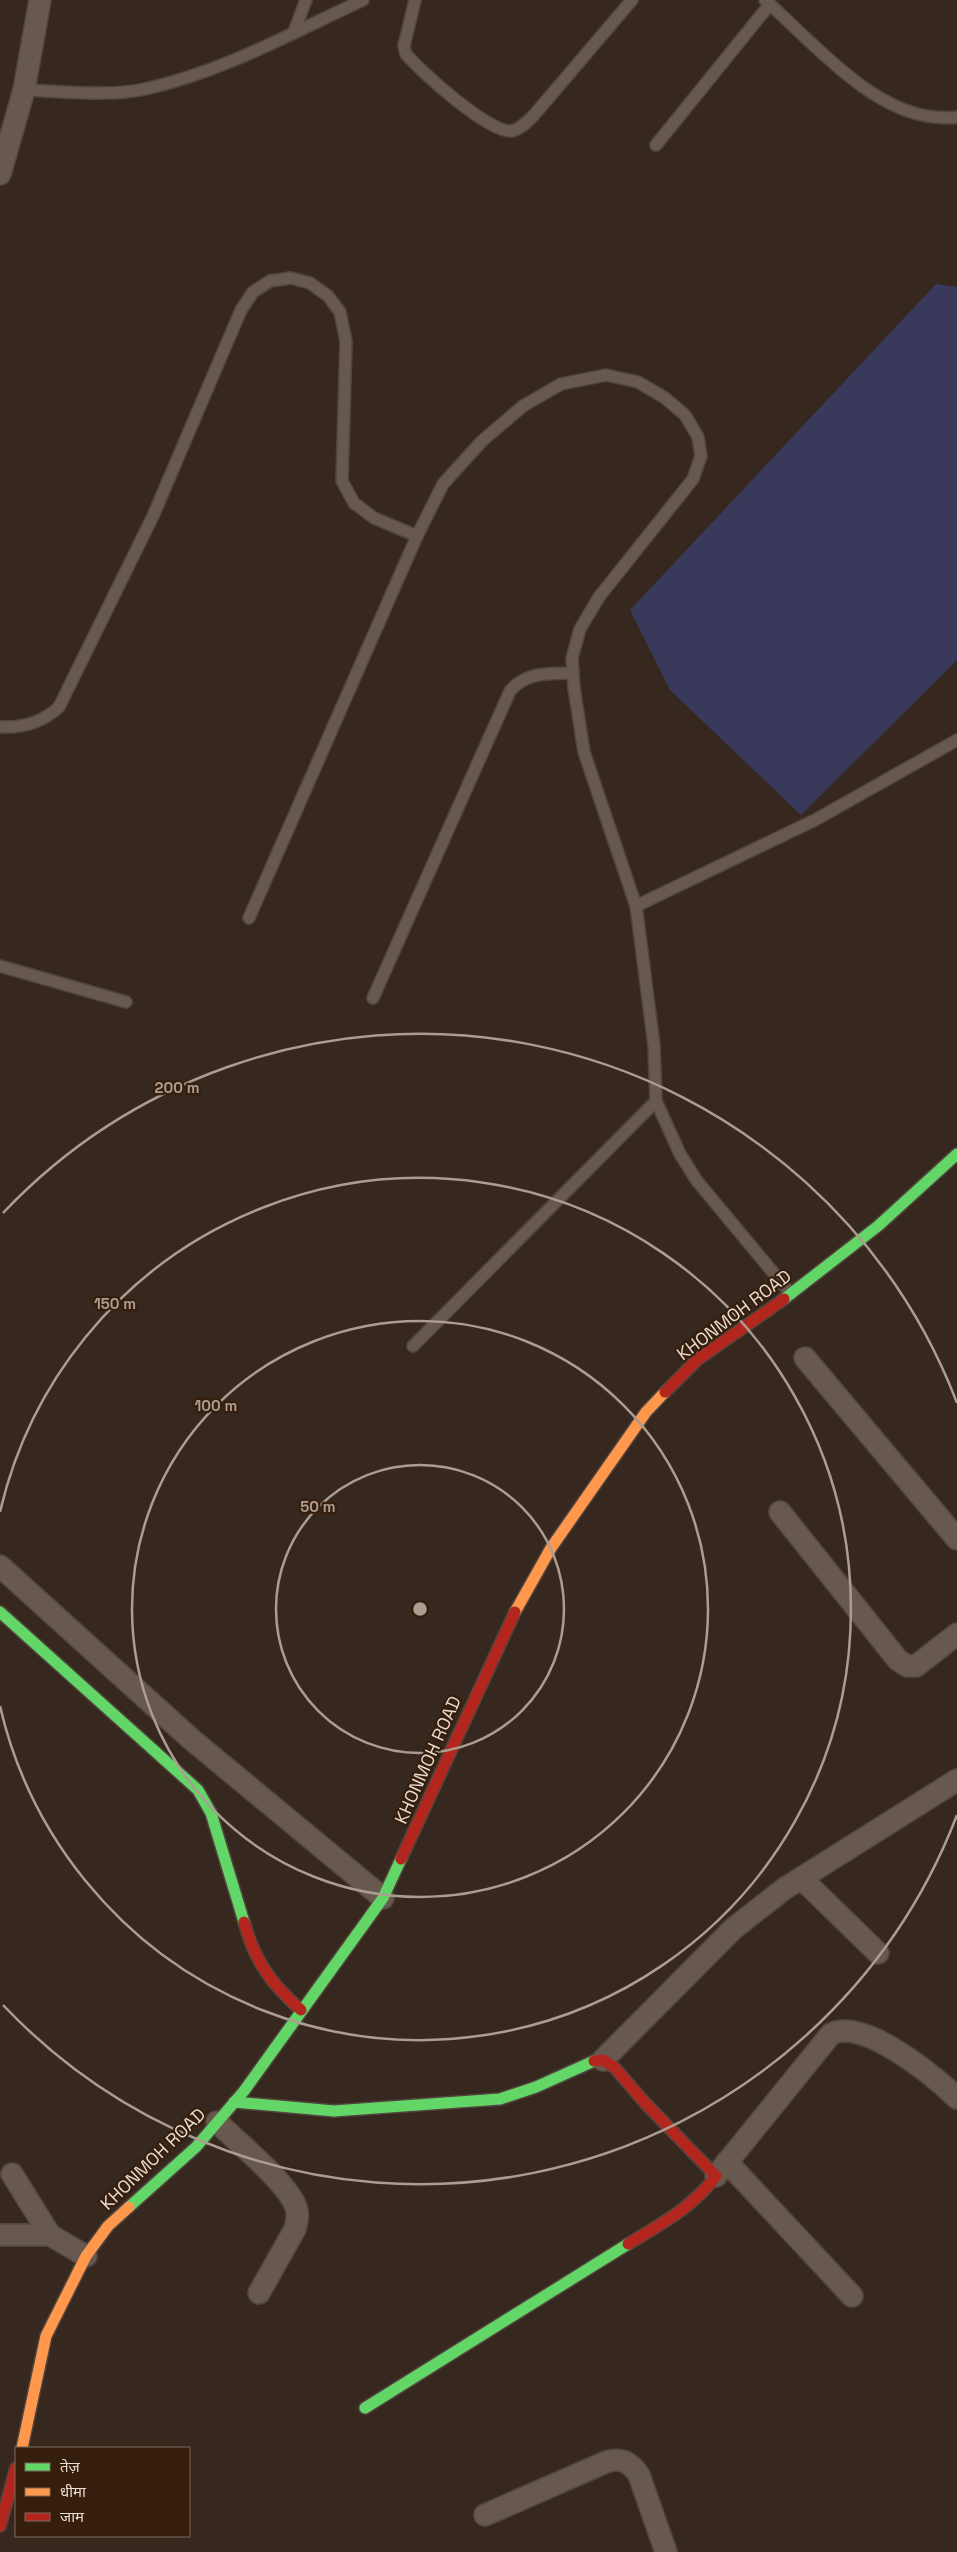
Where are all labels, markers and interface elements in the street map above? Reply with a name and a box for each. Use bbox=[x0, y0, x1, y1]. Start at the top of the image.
text: 200 m bbox=[155, 1078, 199, 1097]
street label: KHONMOH ROAD bbox=[672, 1264, 795, 1365]
text: 150 m bbox=[94, 1294, 136, 1313]
text: 100 m bbox=[195, 1396, 237, 1415]
text: 50 m bbox=[300, 1497, 336, 1516]
centre of rings bbox=[411, 1600, 429, 1618]
street label: KHONMOH ROAD bbox=[389, 1692, 466, 1827]
street label: KHONMOH ROAD bbox=[95, 2103, 210, 2215]
legend bbox=[15, 2447, 190, 2537]
text: तेज़ bbox=[60, 2457, 81, 2476]
text: धीमा bbox=[60, 2482, 87, 2501]
text: जाम bbox=[60, 2507, 85, 2526]

